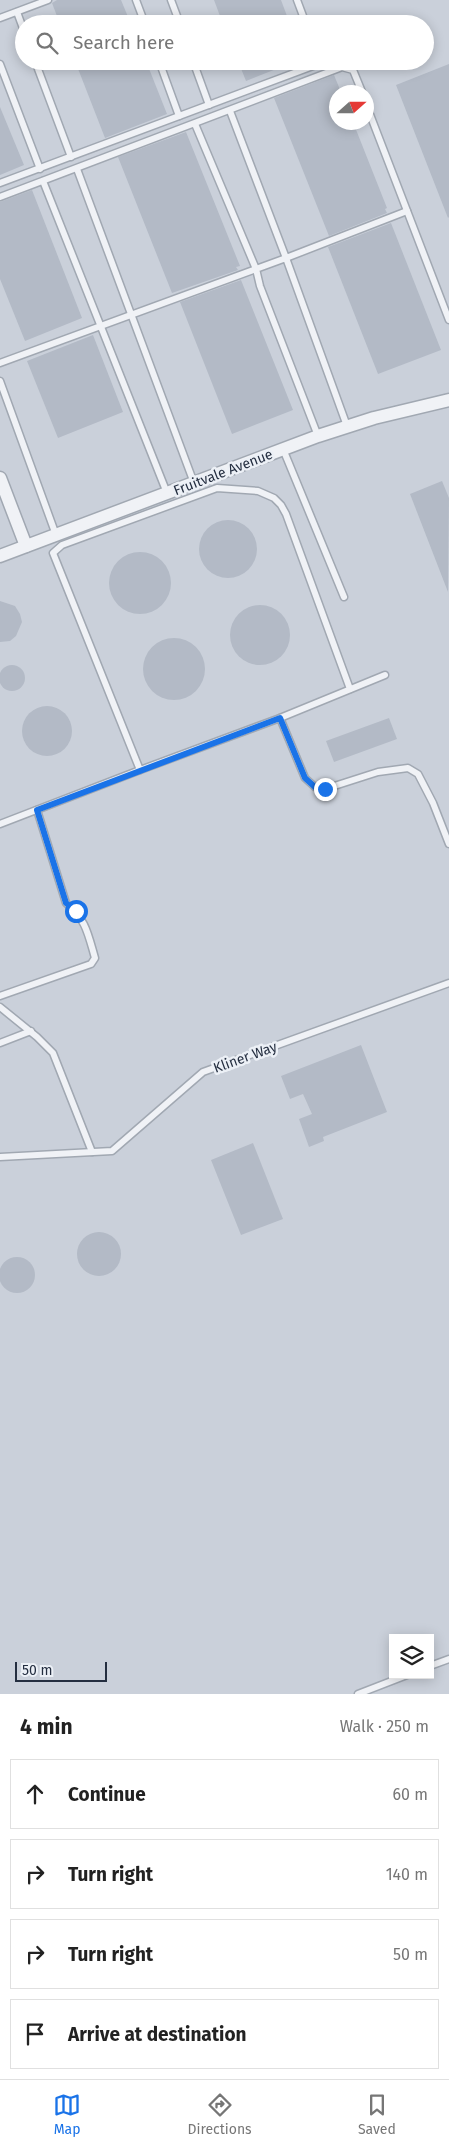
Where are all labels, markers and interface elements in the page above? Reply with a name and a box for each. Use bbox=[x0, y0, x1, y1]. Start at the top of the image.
search box bbox=[15, 15, 434, 70]
icon: search bbox=[33, 29, 61, 57]
text: Search here bbox=[73, 31, 174, 54]
north arrow bbox=[329, 85, 374, 130]
street label: Fruitvale Avenue bbox=[171, 446, 275, 499]
route end bbox=[314, 778, 337, 801]
route start bbox=[65, 900, 88, 923]
street label: Kliner Way bbox=[211, 1038, 280, 1077]
map controls bbox=[389, 1634, 434, 1679]
button: layers bbox=[389, 1634, 434, 1679]
scale bar bbox=[15, 1659, 108, 1682]
text: 50 m bbox=[22, 1662, 53, 1679]
text: 4 min bbox=[20, 1714, 73, 1740]
text: Walk · 250 m bbox=[340, 1717, 429, 1736]
icon: ahead bbox=[21, 1780, 49, 1808]
text: Continue bbox=[68, 1783, 146, 1806]
text: 60 m bbox=[393, 1785, 428, 1804]
icon: right bbox=[21, 1860, 49, 1888]
text: Turn right bbox=[68, 1863, 153, 1886]
text: 140 m bbox=[386, 1865, 428, 1884]
icon: right bbox=[21, 1940, 49, 1968]
text: Turn right bbox=[68, 1943, 153, 1966]
text: 50 m bbox=[393, 1945, 428, 1964]
icon: arrive bbox=[21, 2020, 49, 2048]
text: Arrive at destination bbox=[68, 2023, 247, 2046]
tab: Map bbox=[53, 2091, 81, 2138]
tab: Directions bbox=[187, 2091, 252, 2138]
tab: Saved bbox=[358, 2091, 396, 2138]

